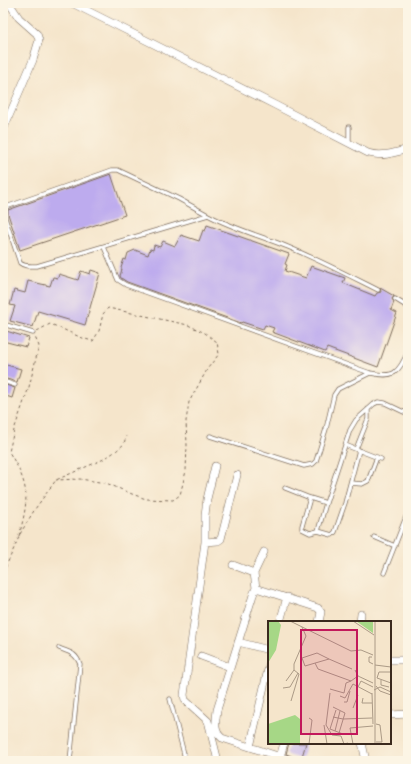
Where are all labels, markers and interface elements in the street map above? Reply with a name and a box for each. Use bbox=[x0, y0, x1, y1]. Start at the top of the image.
inset map bbox=[268, 621, 391, 744]

